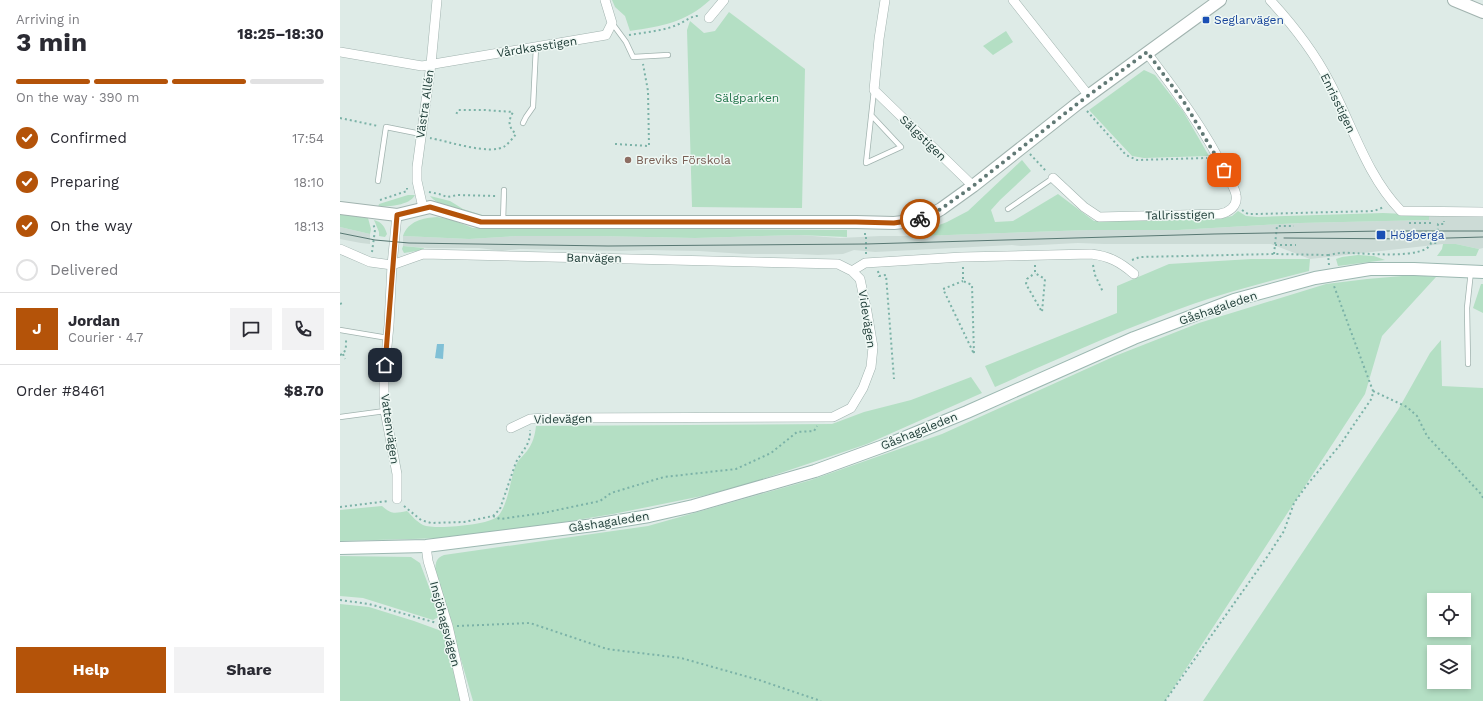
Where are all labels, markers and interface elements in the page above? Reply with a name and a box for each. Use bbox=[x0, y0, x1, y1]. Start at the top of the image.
text: Arriving in bbox=[16, 12, 80, 27]
place label: Seglarvägen bbox=[1214, 13, 1284, 27]
marker: Seglarvägen bbox=[1201, 15, 1211, 25]
text: 18:25–18:30 bbox=[237, 25, 324, 43]
text: 3 min bbox=[16, 27, 87, 57]
street label: Vårdkasstigen bbox=[496, 34, 578, 60]
street label: Västra Allén bbox=[413, 69, 437, 139]
street label: Enrisstigen bbox=[1318, 71, 1358, 135]
text: On the way · 390 m bbox=[16, 90, 139, 105]
park label: Sälgparken bbox=[715, 91, 779, 105]
street label: Sälgstigen bbox=[897, 112, 949, 164]
icon: check bbox=[16, 127, 38, 149]
text: Confirmed bbox=[50, 129, 127, 147]
text: 17:54 bbox=[292, 131, 324, 146]
place label: Breviks Förskola bbox=[636, 153, 731, 167]
pin bbox=[1207, 153, 1241, 187]
marker: Breviks Förskola bbox=[623, 155, 633, 165]
icon: bag bbox=[1213, 159, 1235, 181]
icon: check bbox=[16, 171, 38, 193]
text: Preparing bbox=[50, 173, 119, 191]
text: 18:10 bbox=[294, 175, 324, 190]
courier bbox=[900, 199, 940, 239]
street label: Tallrisstigen bbox=[1145, 207, 1215, 223]
icon: bike bbox=[909, 208, 931, 230]
icon: check bbox=[16, 215, 38, 237]
text: On the way bbox=[50, 217, 132, 235]
text: 18:13 bbox=[294, 219, 324, 234]
place label: Högberga bbox=[1390, 228, 1445, 242]
marker: Högberga bbox=[1375, 229, 1387, 241]
street label: Banvägen bbox=[566, 251, 622, 265]
text: Delivered bbox=[50, 261, 118, 279]
street label: Gåshagaleden bbox=[1177, 288, 1259, 328]
street label: Videvägen bbox=[855, 289, 879, 349]
button: chat bbox=[230, 308, 272, 350]
button: phone bbox=[282, 308, 324, 350]
text: Jordan bbox=[68, 312, 120, 330]
text: J bbox=[32, 320, 42, 338]
text: Courier · 4.7 bbox=[68, 330, 143, 345]
pin bbox=[368, 348, 402, 382]
icon: home bbox=[374, 354, 396, 376]
text: Order #8461 bbox=[16, 382, 105, 400]
text: $8.70 bbox=[284, 382, 324, 400]
street label: Vattenvägen bbox=[378, 393, 402, 465]
street label: Gåshagaleden bbox=[879, 409, 959, 453]
street label: Videvägen bbox=[533, 411, 593, 427]
street label: Gåshagaleden bbox=[568, 509, 650, 535]
street label: Insjöhagsvägen bbox=[427, 580, 463, 668]
map controls bbox=[1427, 593, 1471, 689]
button: locate bbox=[1427, 593, 1471, 637]
button: layers bbox=[1427, 645, 1471, 689]
button: Help bbox=[16, 647, 166, 693]
button: Share bbox=[174, 647, 324, 693]

